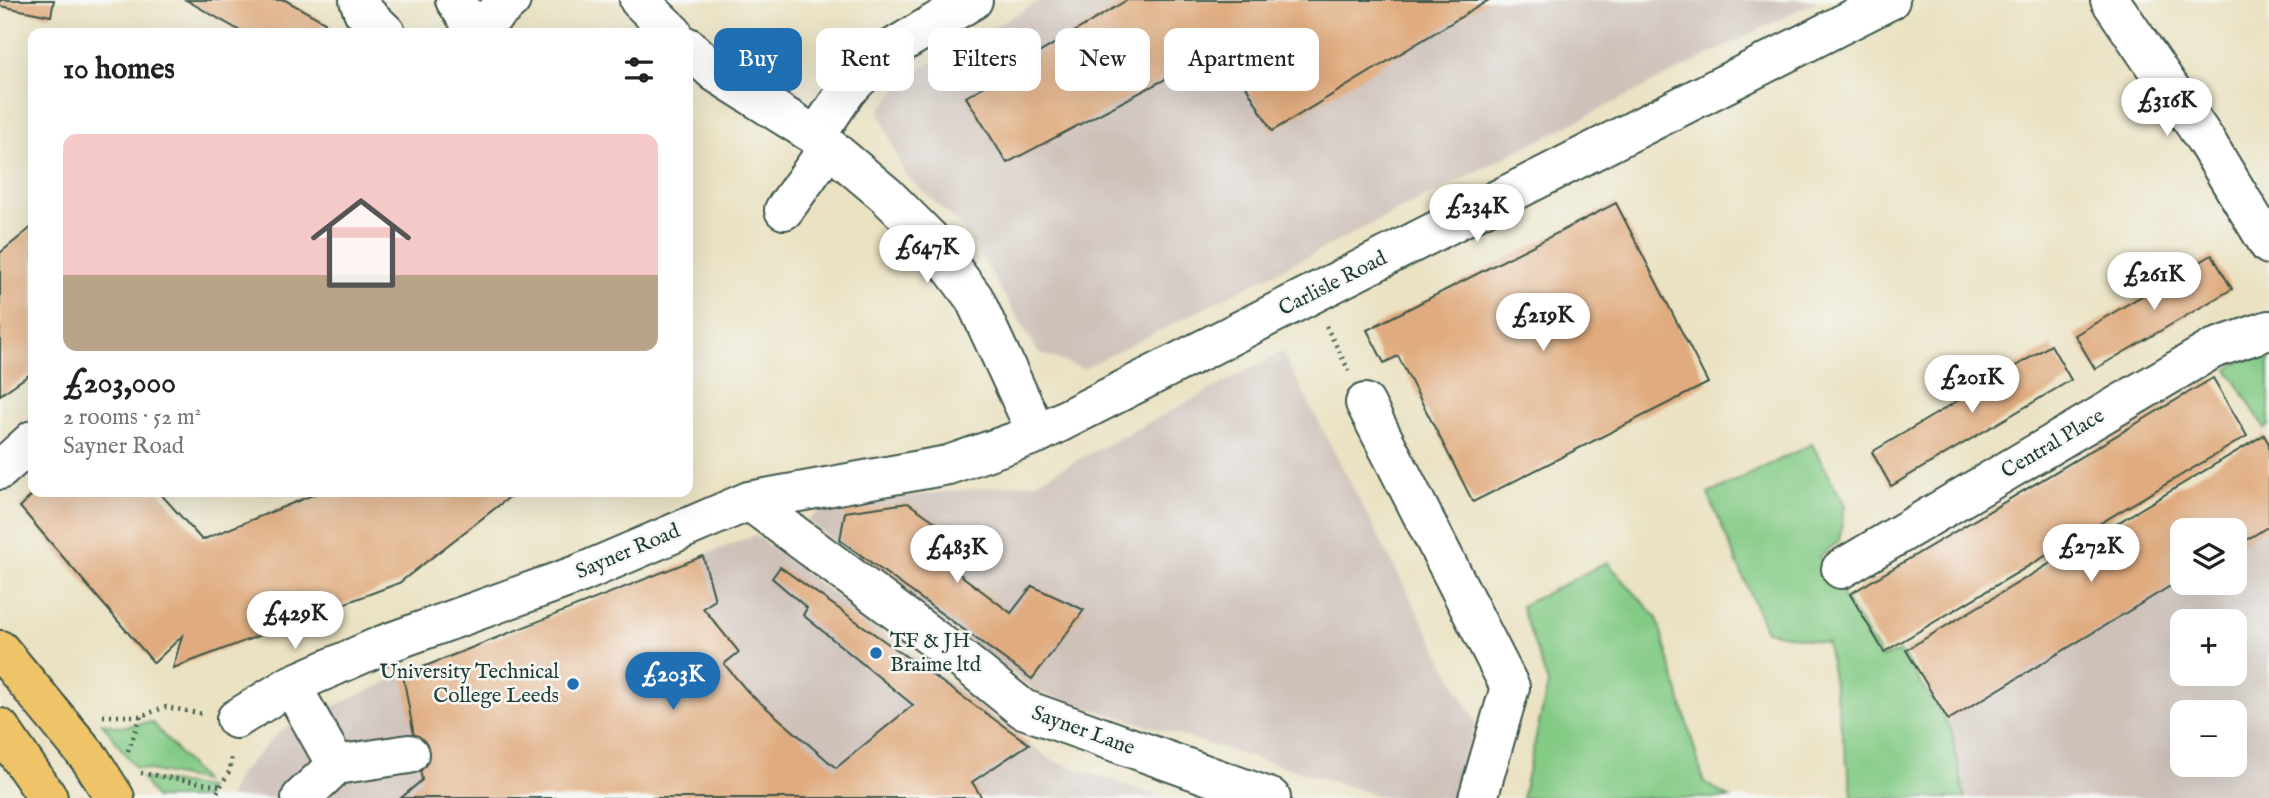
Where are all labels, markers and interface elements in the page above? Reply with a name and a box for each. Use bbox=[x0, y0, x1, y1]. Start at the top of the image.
chip: Buy bbox=[714, 28, 802, 91]
chip: Rent bbox=[816, 28, 914, 91]
chip: Filters bbox=[928, 28, 1041, 91]
chip: New bbox=[1055, 28, 1150, 91]
chip: Apartment bbox=[1164, 28, 1319, 91]
text: 10 homes bbox=[63, 51, 175, 89]
icon: filters bbox=[620, 51, 658, 89]
pin: £316K bbox=[2118, 78, 2216, 138]
text: £316K bbox=[2137, 86, 2197, 115]
icon: home bbox=[298, 180, 424, 306]
pin: £234K bbox=[1428, 184, 1526, 244]
text: £234K bbox=[1445, 192, 1509, 221]
pin: £647K bbox=[878, 226, 976, 285]
text: £647K bbox=[895, 233, 959, 262]
street label: Carlisle Road bbox=[1274, 245, 1392, 323]
pin: £261K bbox=[2105, 252, 2203, 312]
text: £261K bbox=[2123, 260, 2185, 289]
pin: £219K bbox=[1494, 294, 1592, 353]
text: £219K bbox=[1512, 301, 1574, 330]
pin: £201K bbox=[1923, 356, 2021, 415]
text: £201K bbox=[1940, 363, 2004, 392]
text: £203,000 bbox=[63, 365, 176, 403]
street label: Central Place bbox=[1996, 402, 2110, 485]
text: 2 rooms · 52 m² bbox=[63, 403, 201, 432]
text: Sayner Road bbox=[63, 432, 184, 461]
street label: Sayner Road bbox=[572, 518, 685, 586]
map controls bbox=[2170, 518, 2247, 777]
button: layers bbox=[2170, 518, 2247, 595]
pin: £272K bbox=[2042, 524, 2140, 584]
pin: £483K bbox=[908, 526, 1006, 585]
text: £272K bbox=[2059, 532, 2123, 561]
text: £483K bbox=[926, 533, 988, 562]
pin: £429K bbox=[246, 592, 344, 651]
text: £429K bbox=[263, 599, 327, 628]
button: + bbox=[2170, 609, 2247, 686]
place label: TF & JH Braime ltd bbox=[890, 628, 982, 679]
marker: TF & JH Braime ltd bbox=[868, 645, 884, 661]
pin: £203K bbox=[624, 652, 722, 712]
place label: University Technical College Leeds bbox=[380, 659, 559, 710]
text: £203K bbox=[641, 660, 705, 689]
marker: University Technical College Leeds bbox=[565, 676, 581, 692]
street label: Sayner Lane bbox=[1028, 700, 1139, 762]
button: − bbox=[2170, 700, 2247, 777]

